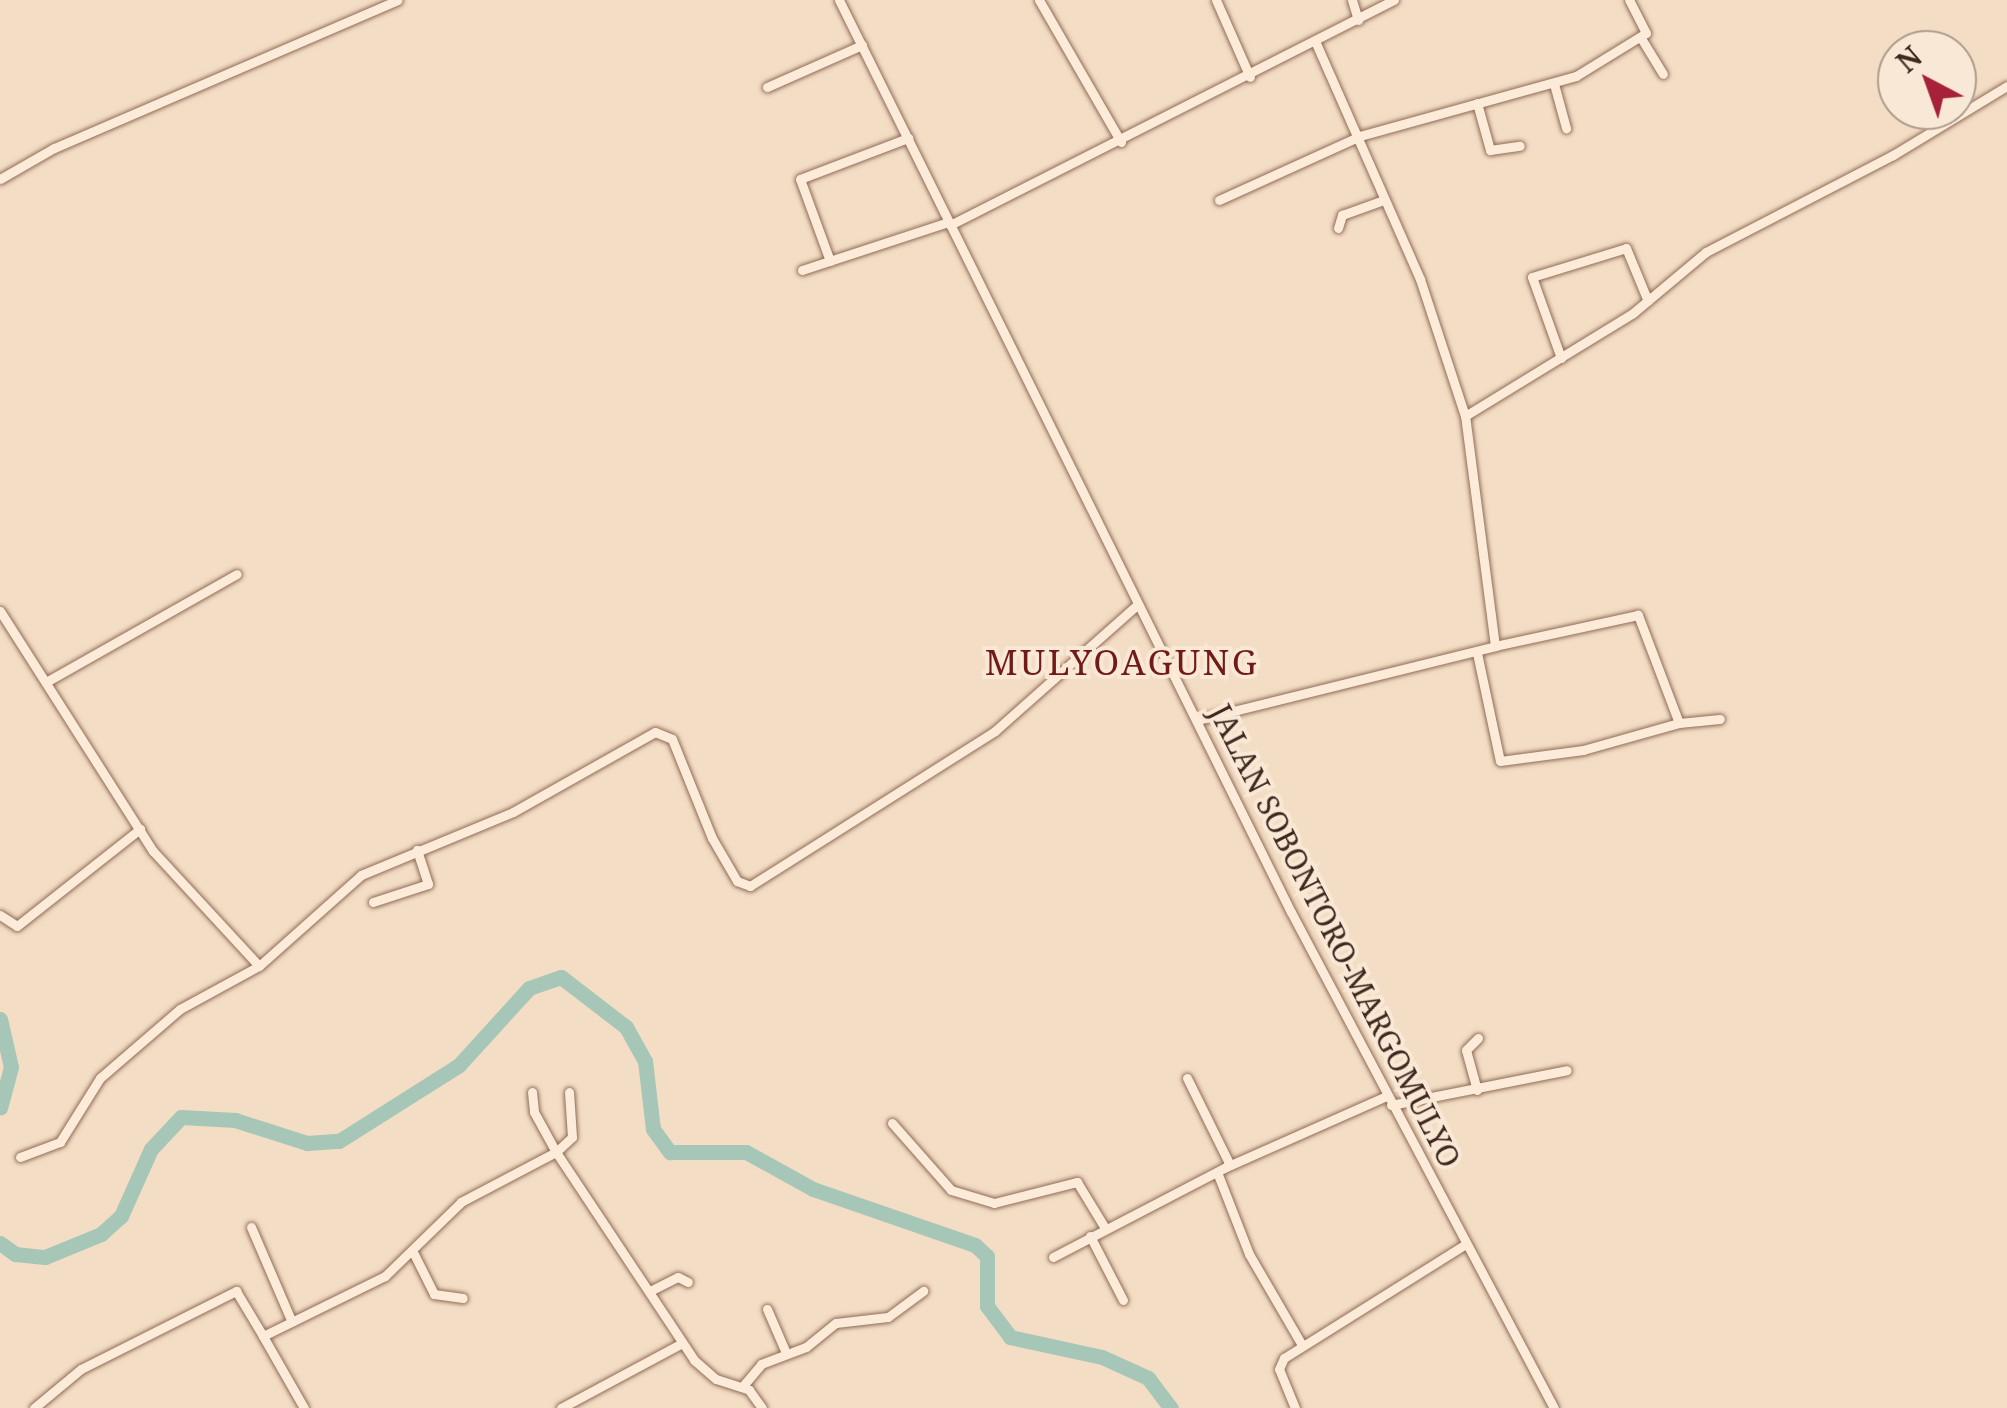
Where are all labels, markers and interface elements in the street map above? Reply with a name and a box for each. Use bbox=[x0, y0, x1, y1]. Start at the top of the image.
north arrow bbox=[1877, 30, 1977, 130]
text: N bbox=[1888, 37, 1929, 80]
district label: MULYOAGUNG bbox=[985, 641, 1259, 683]
street label: JALAN SOBONTORO-MARGOMULYO bbox=[1202, 698, 1468, 1174]

